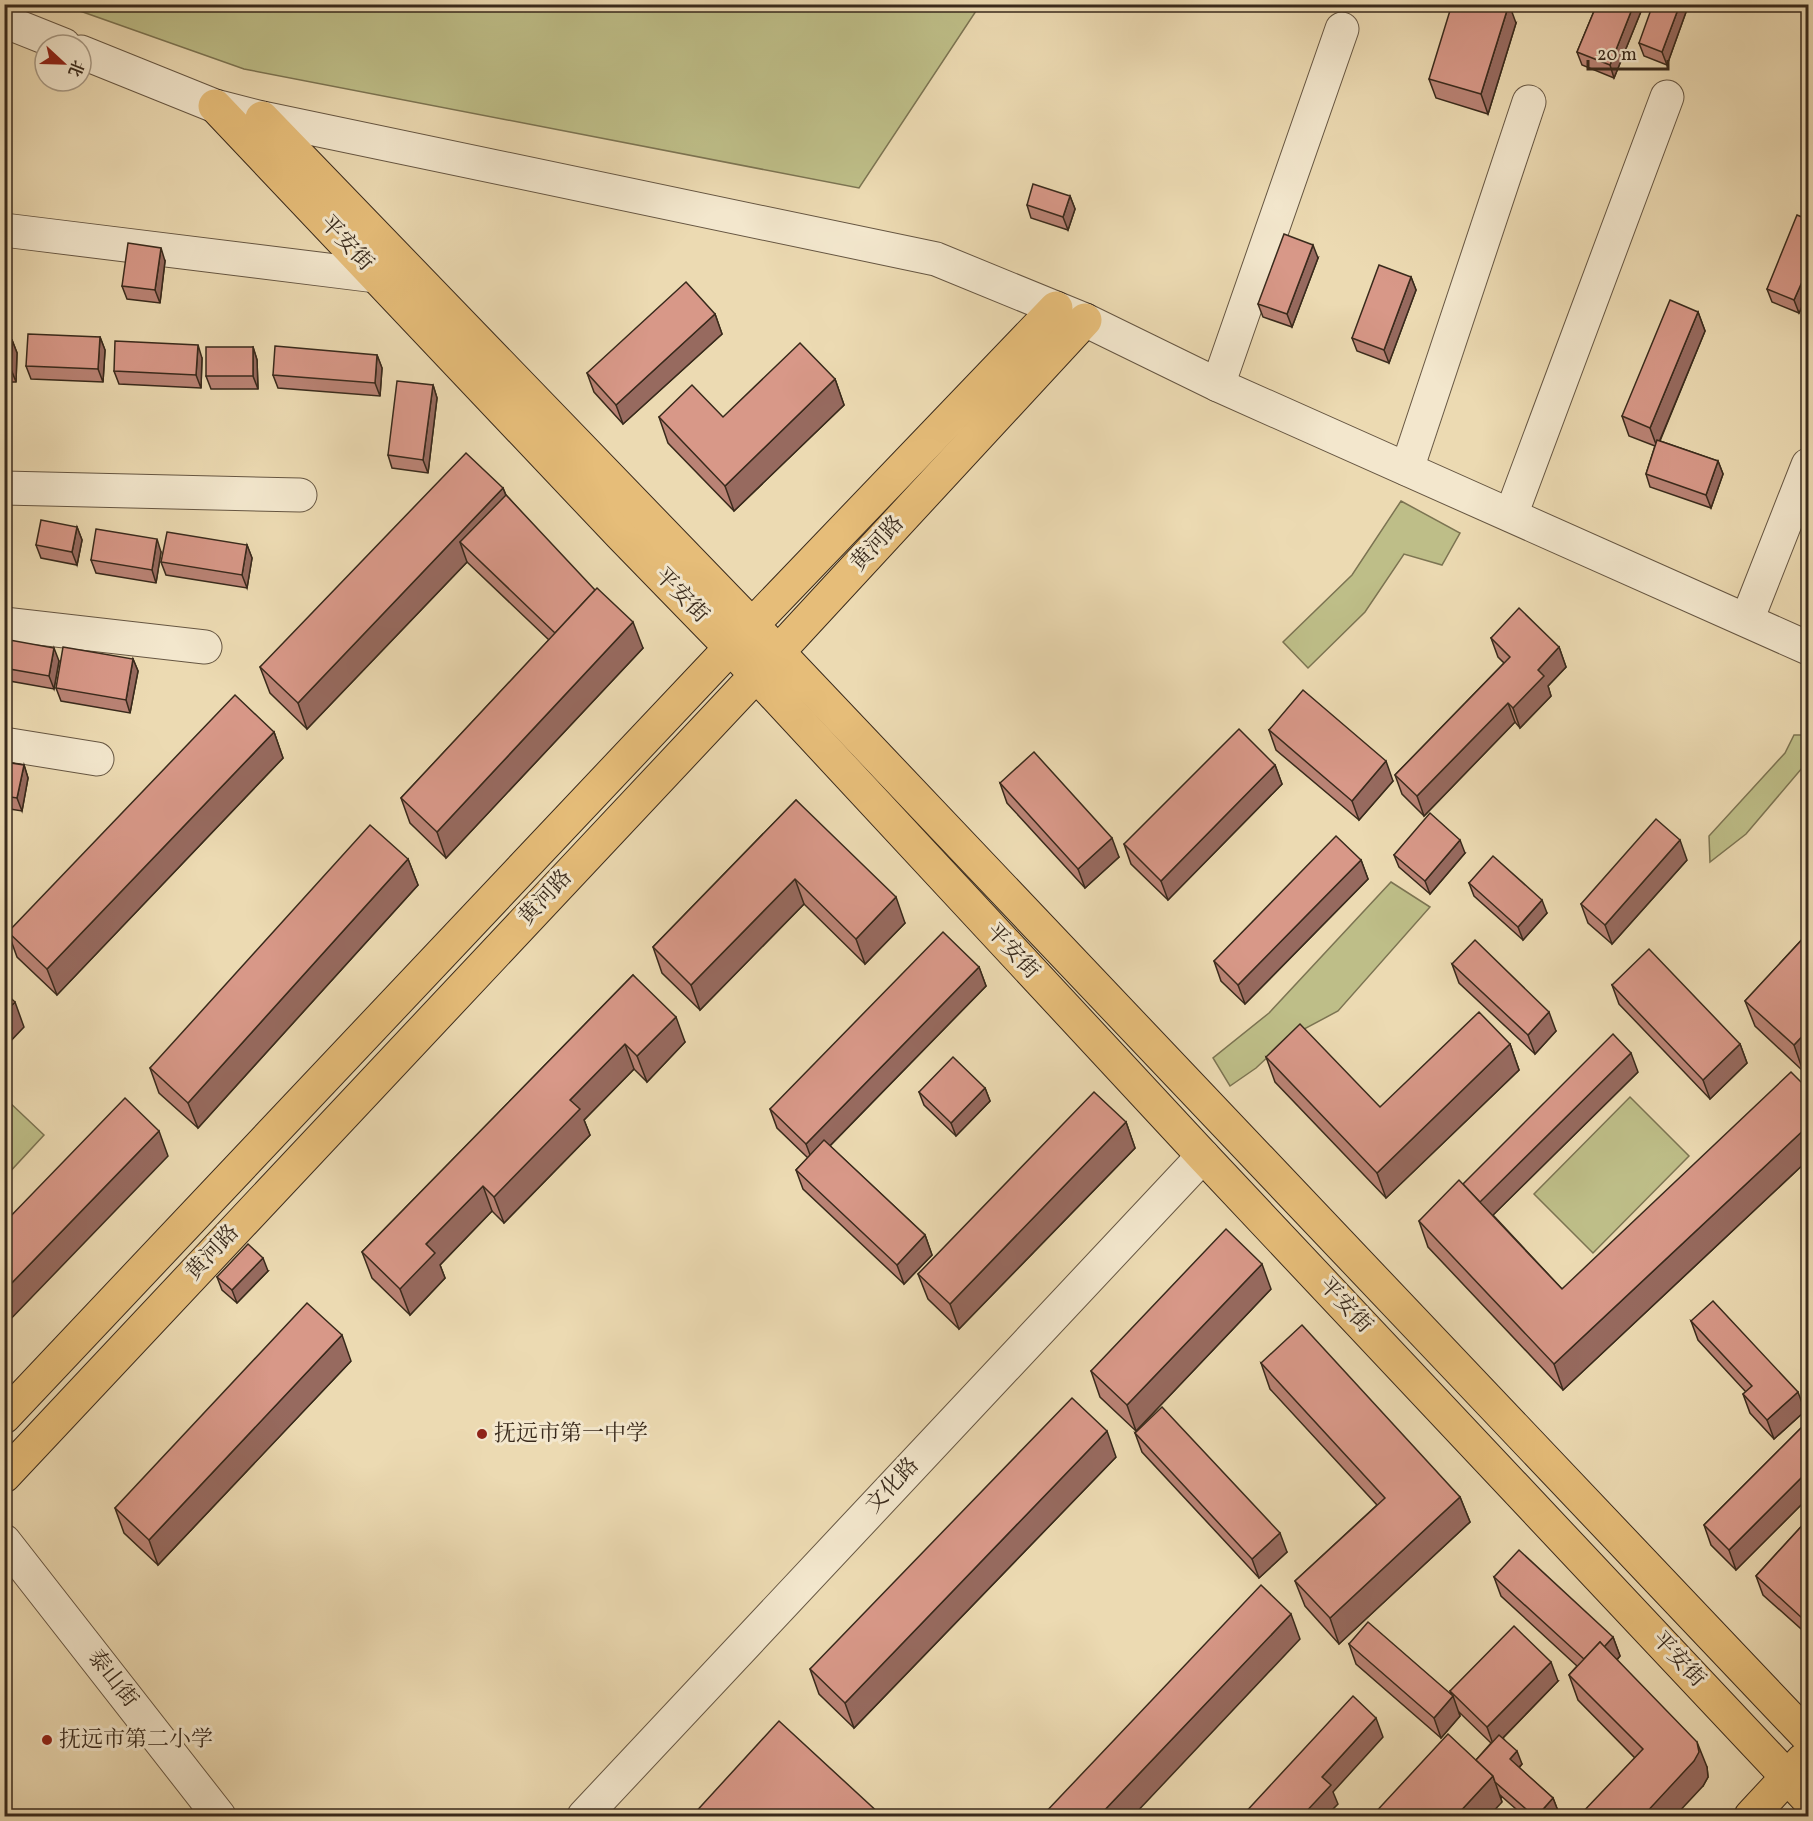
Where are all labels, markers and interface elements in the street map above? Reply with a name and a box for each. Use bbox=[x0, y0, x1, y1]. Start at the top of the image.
north arrow bbox=[33, 33, 93, 93]
scale bar bbox=[1588, 33, 1668, 71]
text: 20 m bbox=[1597, 43, 1637, 68]
text: 北 bbox=[62, 56, 88, 79]
street label: 平安街 bbox=[312, 209, 380, 279]
street label: 黄河路 bbox=[844, 509, 912, 579]
street label: 平安街 bbox=[647, 561, 715, 631]
street label: 黄河路 bbox=[512, 863, 580, 933]
street label: 平安街 bbox=[978, 917, 1046, 987]
street label: 黄河路 bbox=[179, 1218, 247, 1288]
street label: 平安街 bbox=[1311, 1271, 1379, 1341]
place label: 抚远市第一中学 bbox=[494, 1419, 648, 1450]
marker: 抚远市第一中学 bbox=[475, 1427, 489, 1441]
street label: 文化路 bbox=[859, 1451, 927, 1521]
street label: 平安街 bbox=[1644, 1625, 1712, 1695]
street label: 泰山街 bbox=[79, 1643, 145, 1715]
place label: 抚远市第二小学 bbox=[59, 1725, 213, 1756]
marker: 抚远市第二小学 bbox=[40, 1733, 54, 1747]

